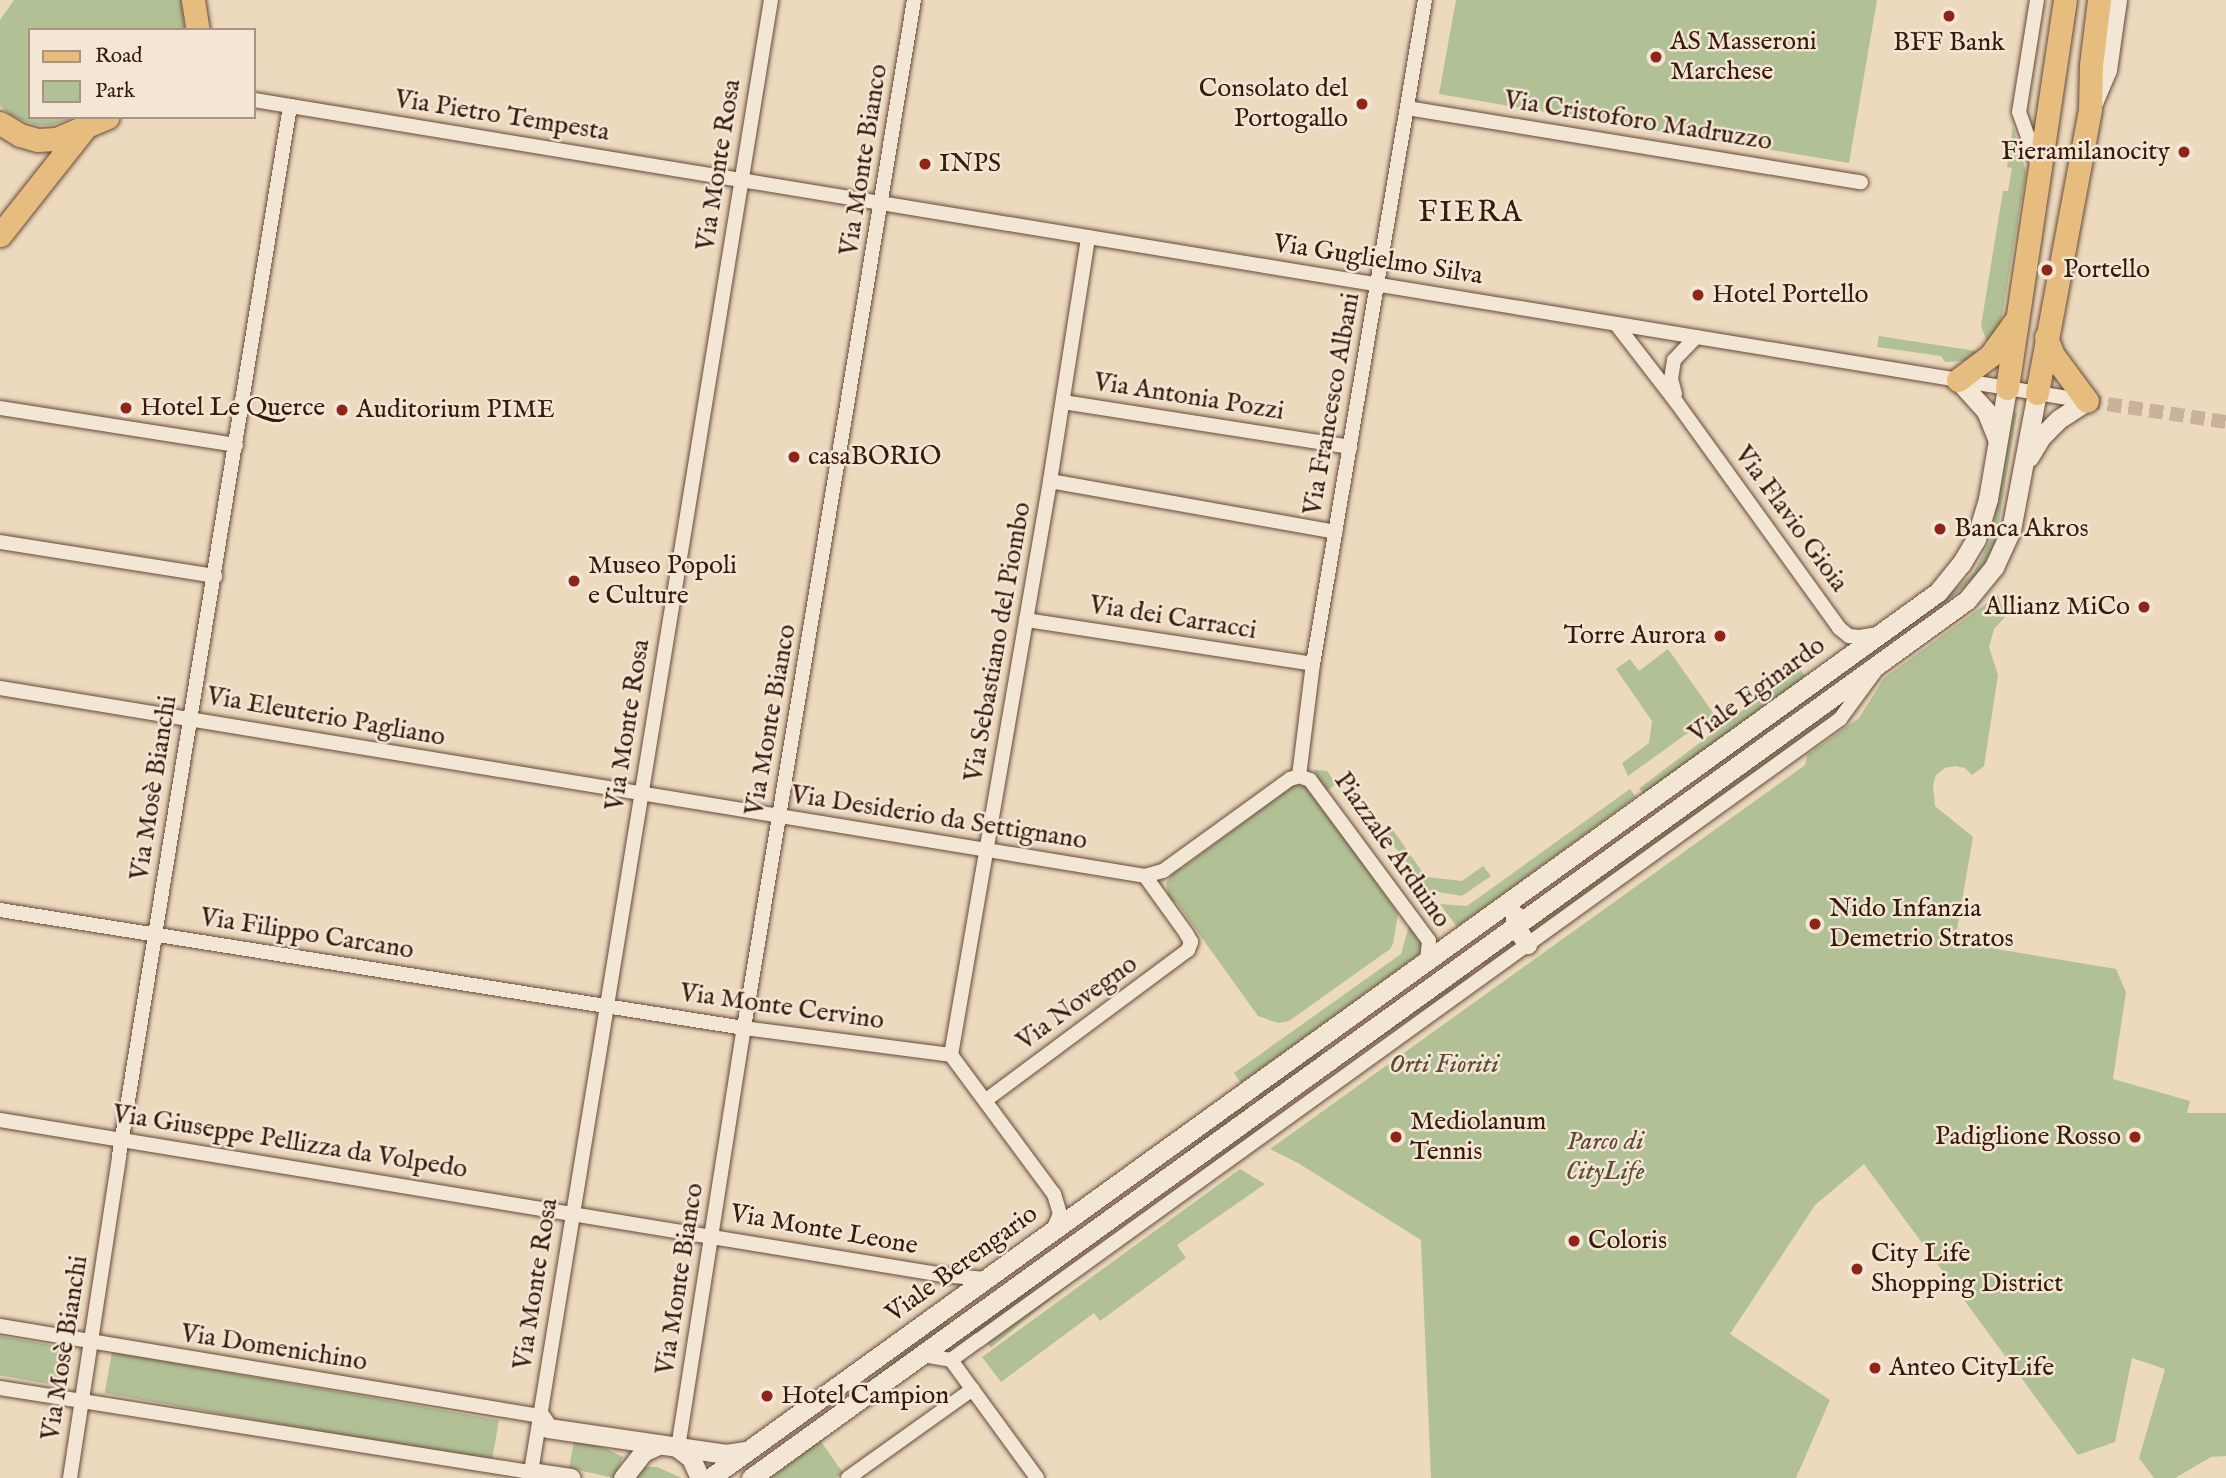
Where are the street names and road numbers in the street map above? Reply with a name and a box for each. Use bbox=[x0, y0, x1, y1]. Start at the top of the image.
street label: Via Monte Bianco bbox=[833, 62, 895, 258]
street label: Via Monte Rosa bbox=[690, 77, 748, 253]
street label: Via Pietro Tempesta bbox=[392, 84, 612, 148]
street label: Via Cristoforo Madruzzo bbox=[1502, 84, 1774, 158]
street label: Via Guglielmo Silva bbox=[1271, 228, 1485, 292]
street label: Via Francesco Albani bbox=[1297, 290, 1367, 518]
street label: Via Antonia Pozzi bbox=[1092, 367, 1286, 427]
street label: Via Flavio Gioia bbox=[1728, 440, 1854, 598]
street label: Via Sebastiano del Piombo bbox=[958, 500, 1038, 784]
street label: Via dei Carracci bbox=[1087, 589, 1259, 647]
street label: Via Monte Bianco bbox=[739, 622, 803, 818]
street label: Viale Eginardo bbox=[1683, 630, 1831, 750]
street label: Via Monte Rosa bbox=[599, 637, 657, 813]
street label: Via Eleuterio Pagliano bbox=[204, 681, 448, 753]
street label: Via Mosè Bianchi bbox=[124, 693, 184, 883]
street label: Piazzale Arduino bbox=[1327, 766, 1457, 934]
street label: Via Desiderio da Settignano bbox=[789, 779, 1089, 857]
street label: Via Filippo Carcano bbox=[198, 902, 416, 966]
street label: Via Novegno bbox=[1011, 949, 1143, 1057]
street label: Via Monte Cervino bbox=[678, 977, 886, 1037]
street label: Via Giuseppe Pellizza da Volpedo bbox=[110, 1099, 470, 1185]
street label: Via Monte Bianco bbox=[649, 1181, 711, 1377]
street label: Via Monte Rosa bbox=[507, 1196, 565, 1372]
street label: Via Monte Leone bbox=[728, 1198, 920, 1262]
street label: Viale Berengario bbox=[880, 1198, 1044, 1330]
street label: Via Mosè Bianchi bbox=[35, 1253, 95, 1443]
street label: Via Domenichino bbox=[179, 1318, 369, 1378]

